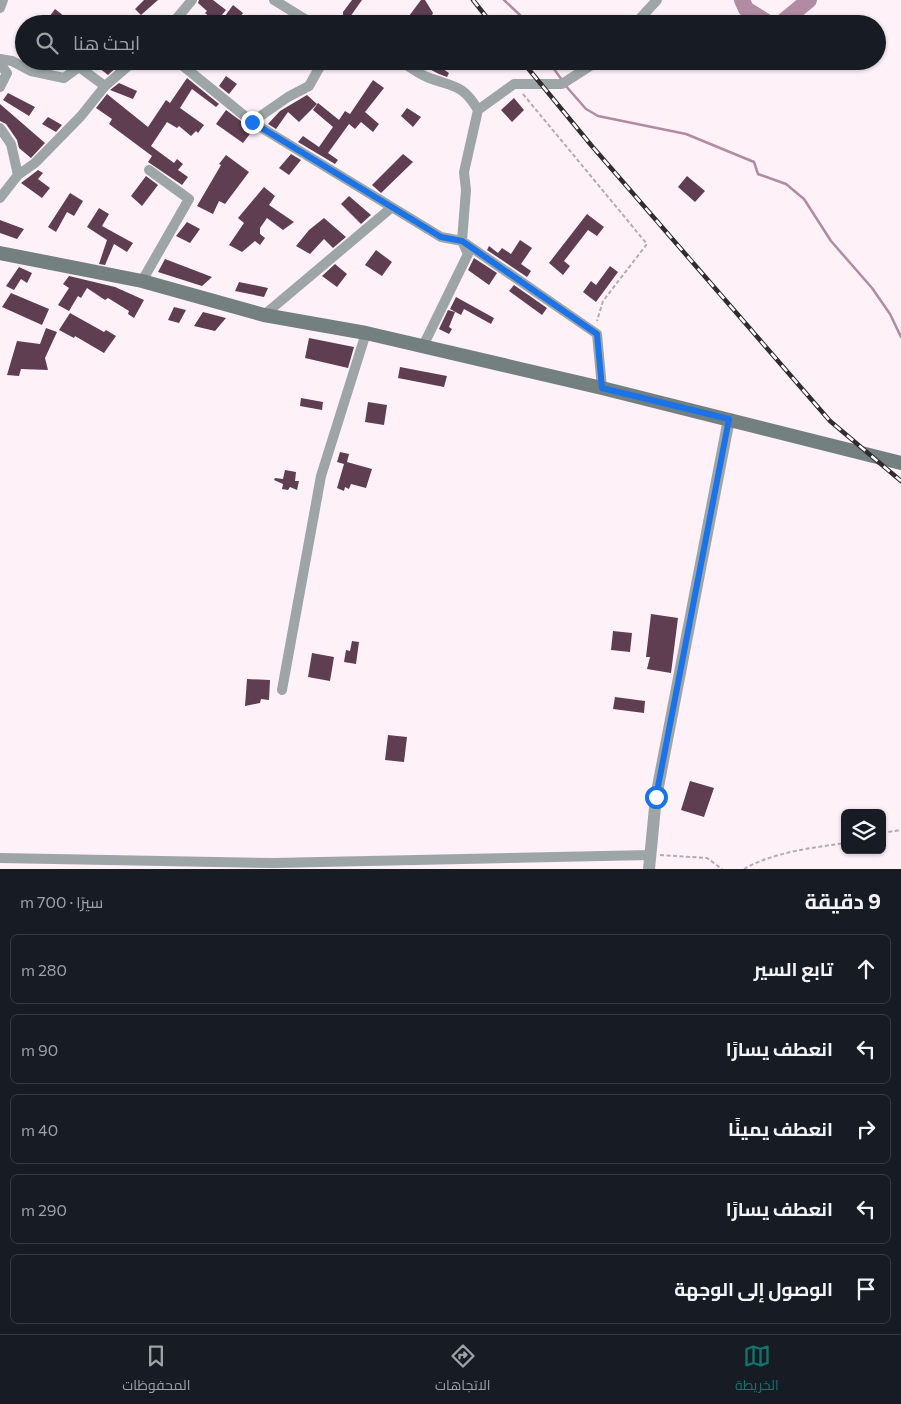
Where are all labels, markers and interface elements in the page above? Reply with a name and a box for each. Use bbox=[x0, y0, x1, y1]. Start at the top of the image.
search box bbox=[15, 15, 886, 70]
icon: search bbox=[33, 29, 61, 57]
text: ابحث هنا bbox=[73, 31, 140, 54]
route end bbox=[241, 111, 264, 134]
route start bbox=[645, 786, 668, 809]
map controls bbox=[841, 809, 886, 854]
button: layers bbox=[841, 809, 886, 854]
text: 9 دقيقة bbox=[805, 888, 881, 913]
text: سيرًا · 700 m bbox=[20, 892, 103, 911]
icon: ahead bbox=[852, 955, 880, 983]
text: تابع السير bbox=[754, 957, 833, 980]
text: 280 m bbox=[21, 960, 67, 979]
icon: left bbox=[852, 1035, 880, 1063]
text: انعطف يسارًا bbox=[726, 1037, 833, 1060]
text: 90 m bbox=[21, 1040, 58, 1059]
icon: right bbox=[852, 1115, 880, 1143]
text: انعطف يمينًا bbox=[728, 1117, 833, 1140]
text: 40 m bbox=[21, 1120, 58, 1139]
icon: left bbox=[852, 1195, 880, 1223]
text: انعطف يسارًا bbox=[726, 1197, 833, 1220]
text: 290 m bbox=[21, 1200, 67, 1219]
icon: arrive bbox=[852, 1275, 880, 1303]
text: الوصول إلى الوجهة bbox=[674, 1277, 833, 1300]
tab: المحفوظات bbox=[122, 1342, 190, 1398]
tab: الاتجاهات bbox=[435, 1342, 490, 1398]
tab: الخريطة bbox=[735, 1342, 779, 1398]

